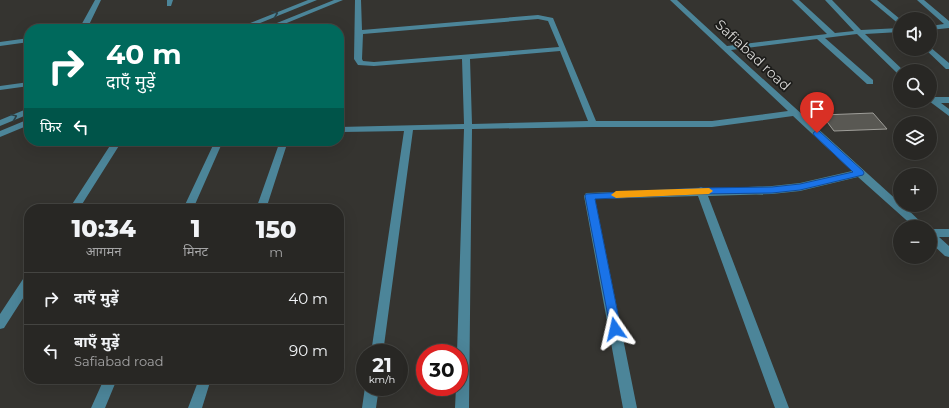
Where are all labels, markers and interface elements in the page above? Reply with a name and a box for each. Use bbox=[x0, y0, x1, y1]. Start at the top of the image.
one-way arrow bbox=[272, 11, 279, 19]
map controls bbox=[893, 12, 937, 264]
button: sound bbox=[893, 12, 937, 56]
street label: Safiabad road bbox=[712, 16, 794, 94]
text: 40 m bbox=[106, 37, 182, 71]
icon: right bbox=[40, 40, 92, 92]
button: search bbox=[893, 64, 937, 108]
text: दाएँ मुड़ें bbox=[106, 71, 155, 93]
pin bbox=[800, 92, 834, 133]
icon: arrive bbox=[806, 98, 828, 120]
one-way arrow bbox=[11, 113, 18, 121]
icon: left bbox=[70, 116, 92, 138]
button: layers bbox=[893, 116, 937, 160]
text: फिर bbox=[40, 117, 62, 136]
button: + bbox=[893, 168, 937, 212]
text: 10:34 bbox=[72, 214, 136, 243]
text: 1 bbox=[191, 214, 201, 243]
text: 150 bbox=[256, 215, 296, 244]
button: − bbox=[893, 220, 937, 264]
text: आगमन bbox=[86, 243, 121, 259]
text: मिनट bbox=[183, 243, 208, 259]
text: m bbox=[269, 244, 283, 260]
icon: right bbox=[40, 288, 62, 310]
text: दाएँ मुड़ें bbox=[74, 288, 119, 307]
text: 40 m bbox=[288, 289, 328, 308]
position arrow bbox=[594, 308, 636, 350]
text: बाएँ मुड़ें bbox=[74, 332, 119, 351]
icon: left bbox=[40, 340, 62, 362]
text: 90 m bbox=[289, 341, 328, 360]
speed limit sign: 30 bbox=[416, 344, 468, 396]
text: Safiabad road bbox=[74, 353, 164, 369]
text: 21 bbox=[372, 353, 392, 377]
text: km/h bbox=[369, 373, 395, 386]

